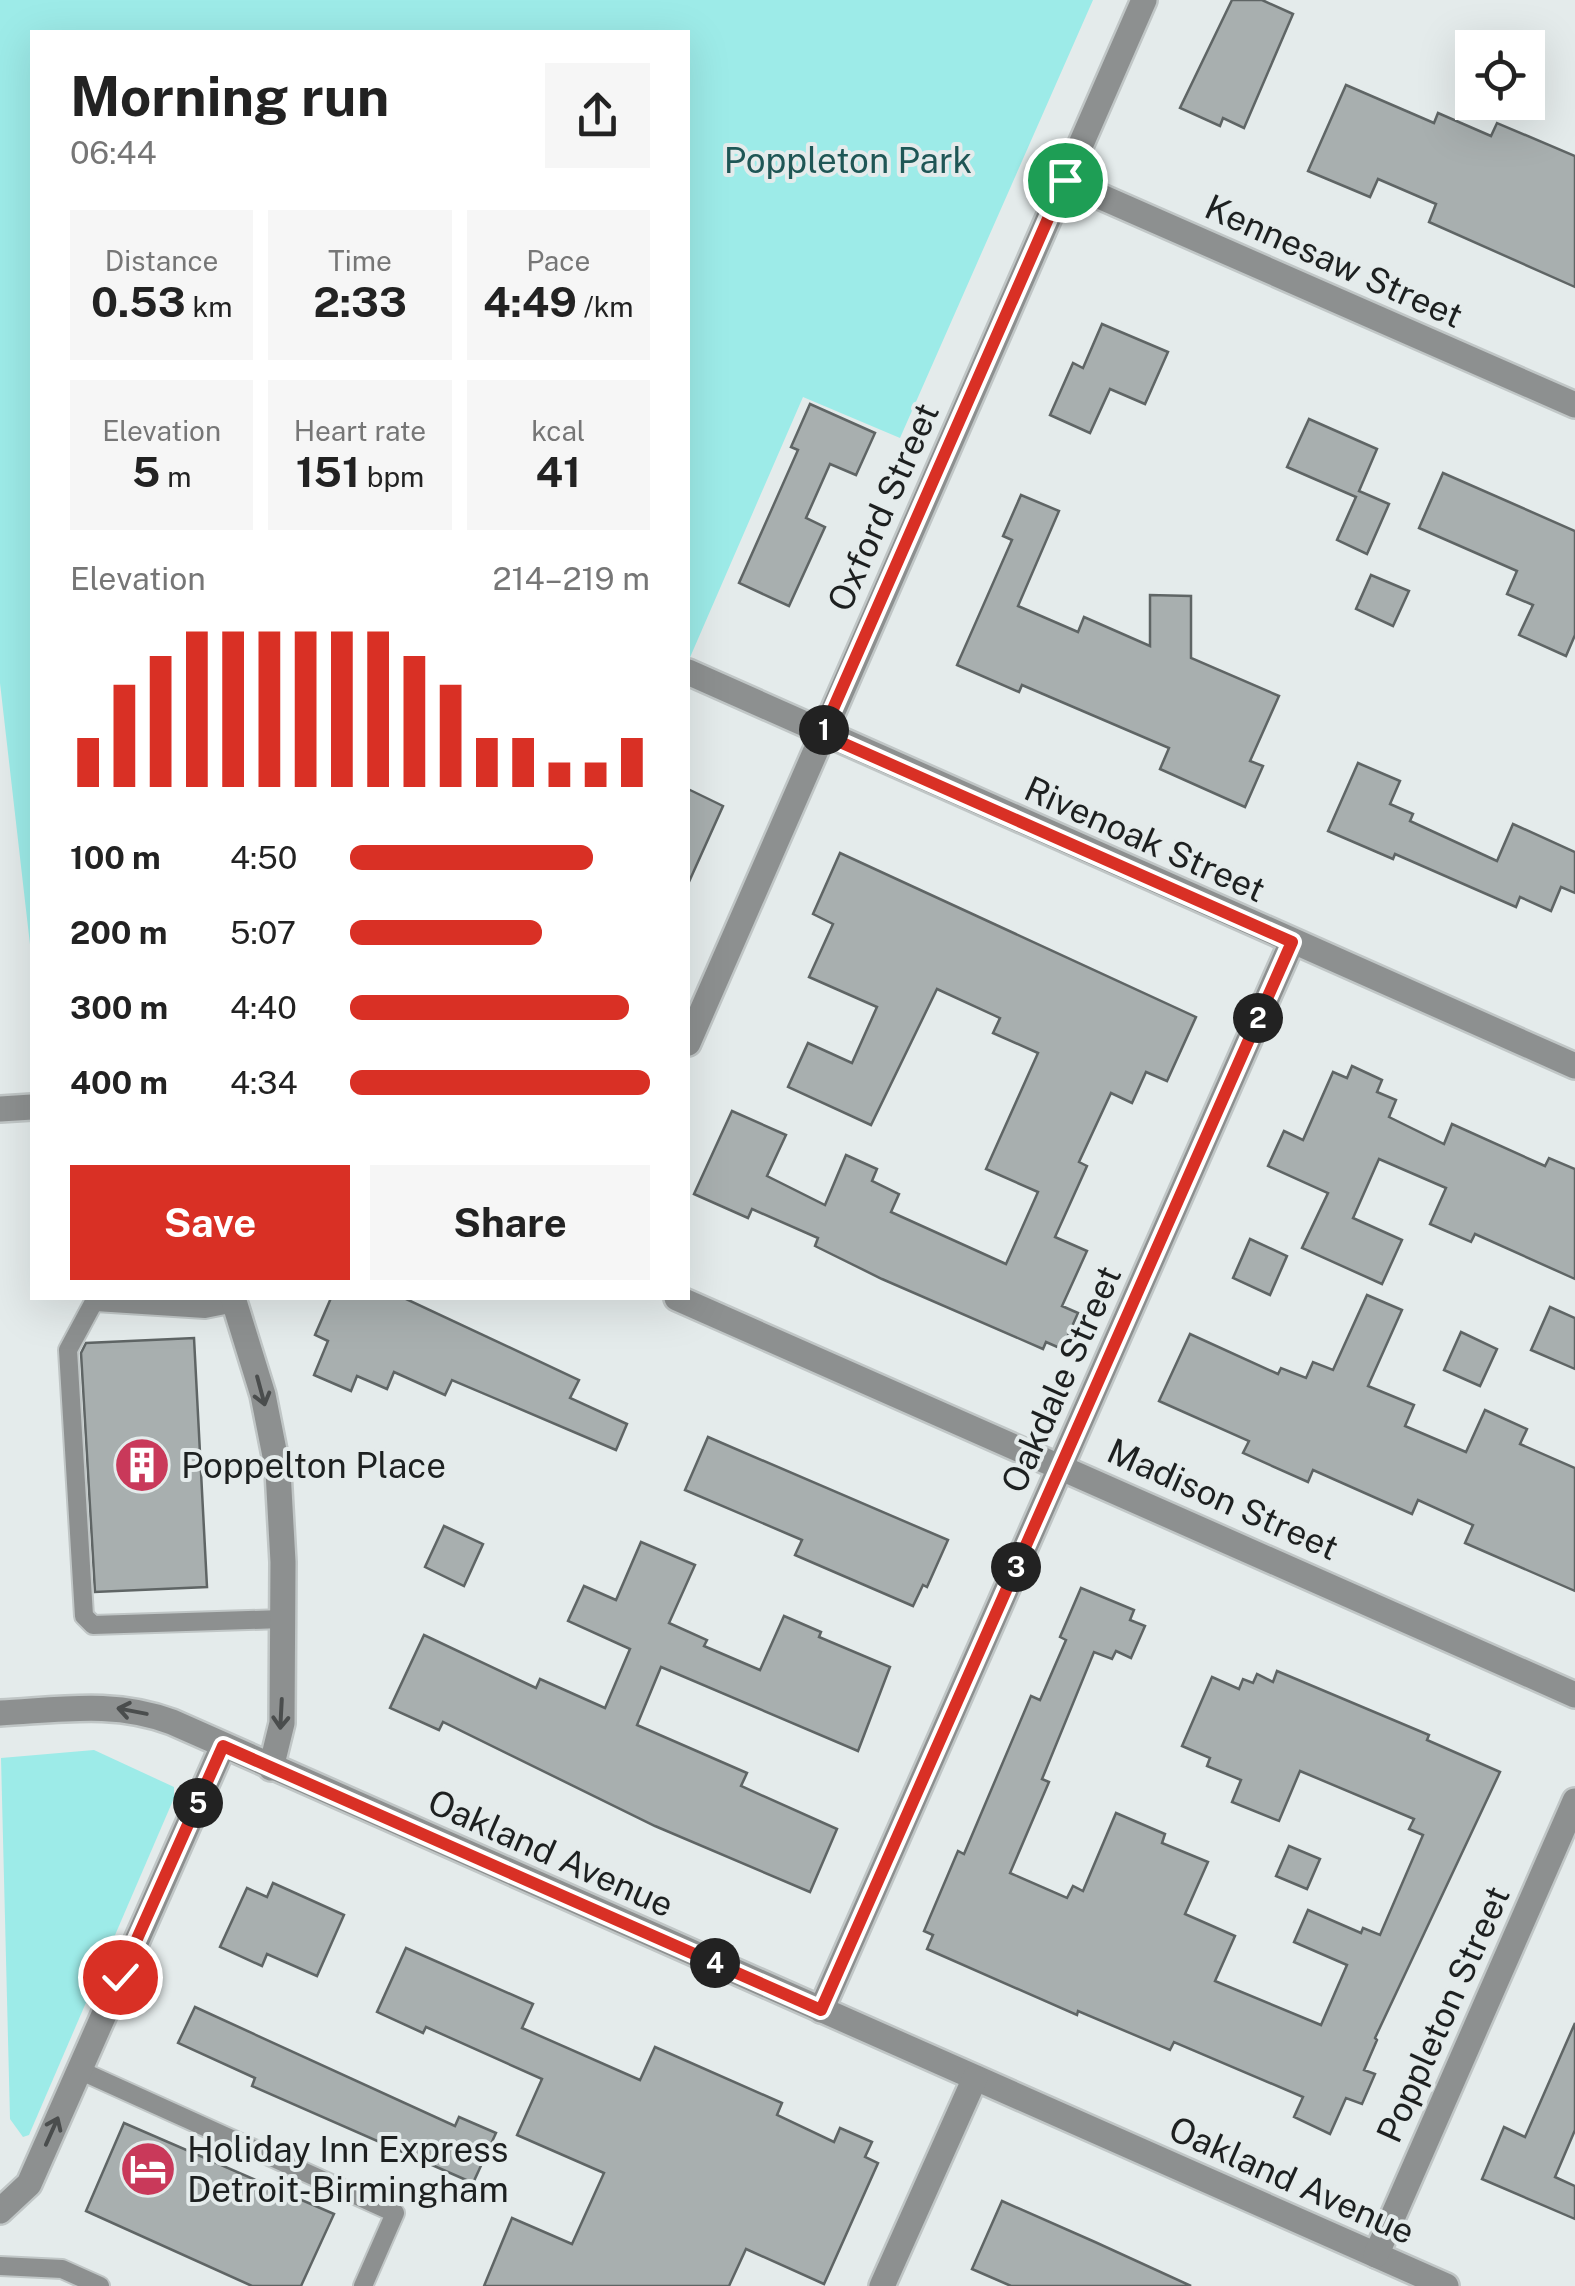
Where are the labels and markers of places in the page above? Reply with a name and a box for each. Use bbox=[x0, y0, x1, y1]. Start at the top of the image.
pin bbox=[1023, 138, 1108, 223]
pin: 1 bbox=[799, 705, 849, 755]
pin: 2 bbox=[1233, 993, 1283, 1043]
building icon: Poppelton Place bbox=[112, 1435, 172, 1495]
place label: Poppelton Place bbox=[181, 1445, 446, 1486]
pin: 3 bbox=[991, 1542, 1041, 1592]
pin: 5 bbox=[173, 1778, 223, 1828]
pin bbox=[78, 1935, 163, 2020]
pin: 4 bbox=[690, 1938, 740, 1988]
place label: Holiday Inn Express Detroit-Birmingham bbox=[187, 2129, 509, 2210]
hotel icon: Holiday Inn Express Detroit-Birmingham bbox=[118, 2139, 178, 2199]

